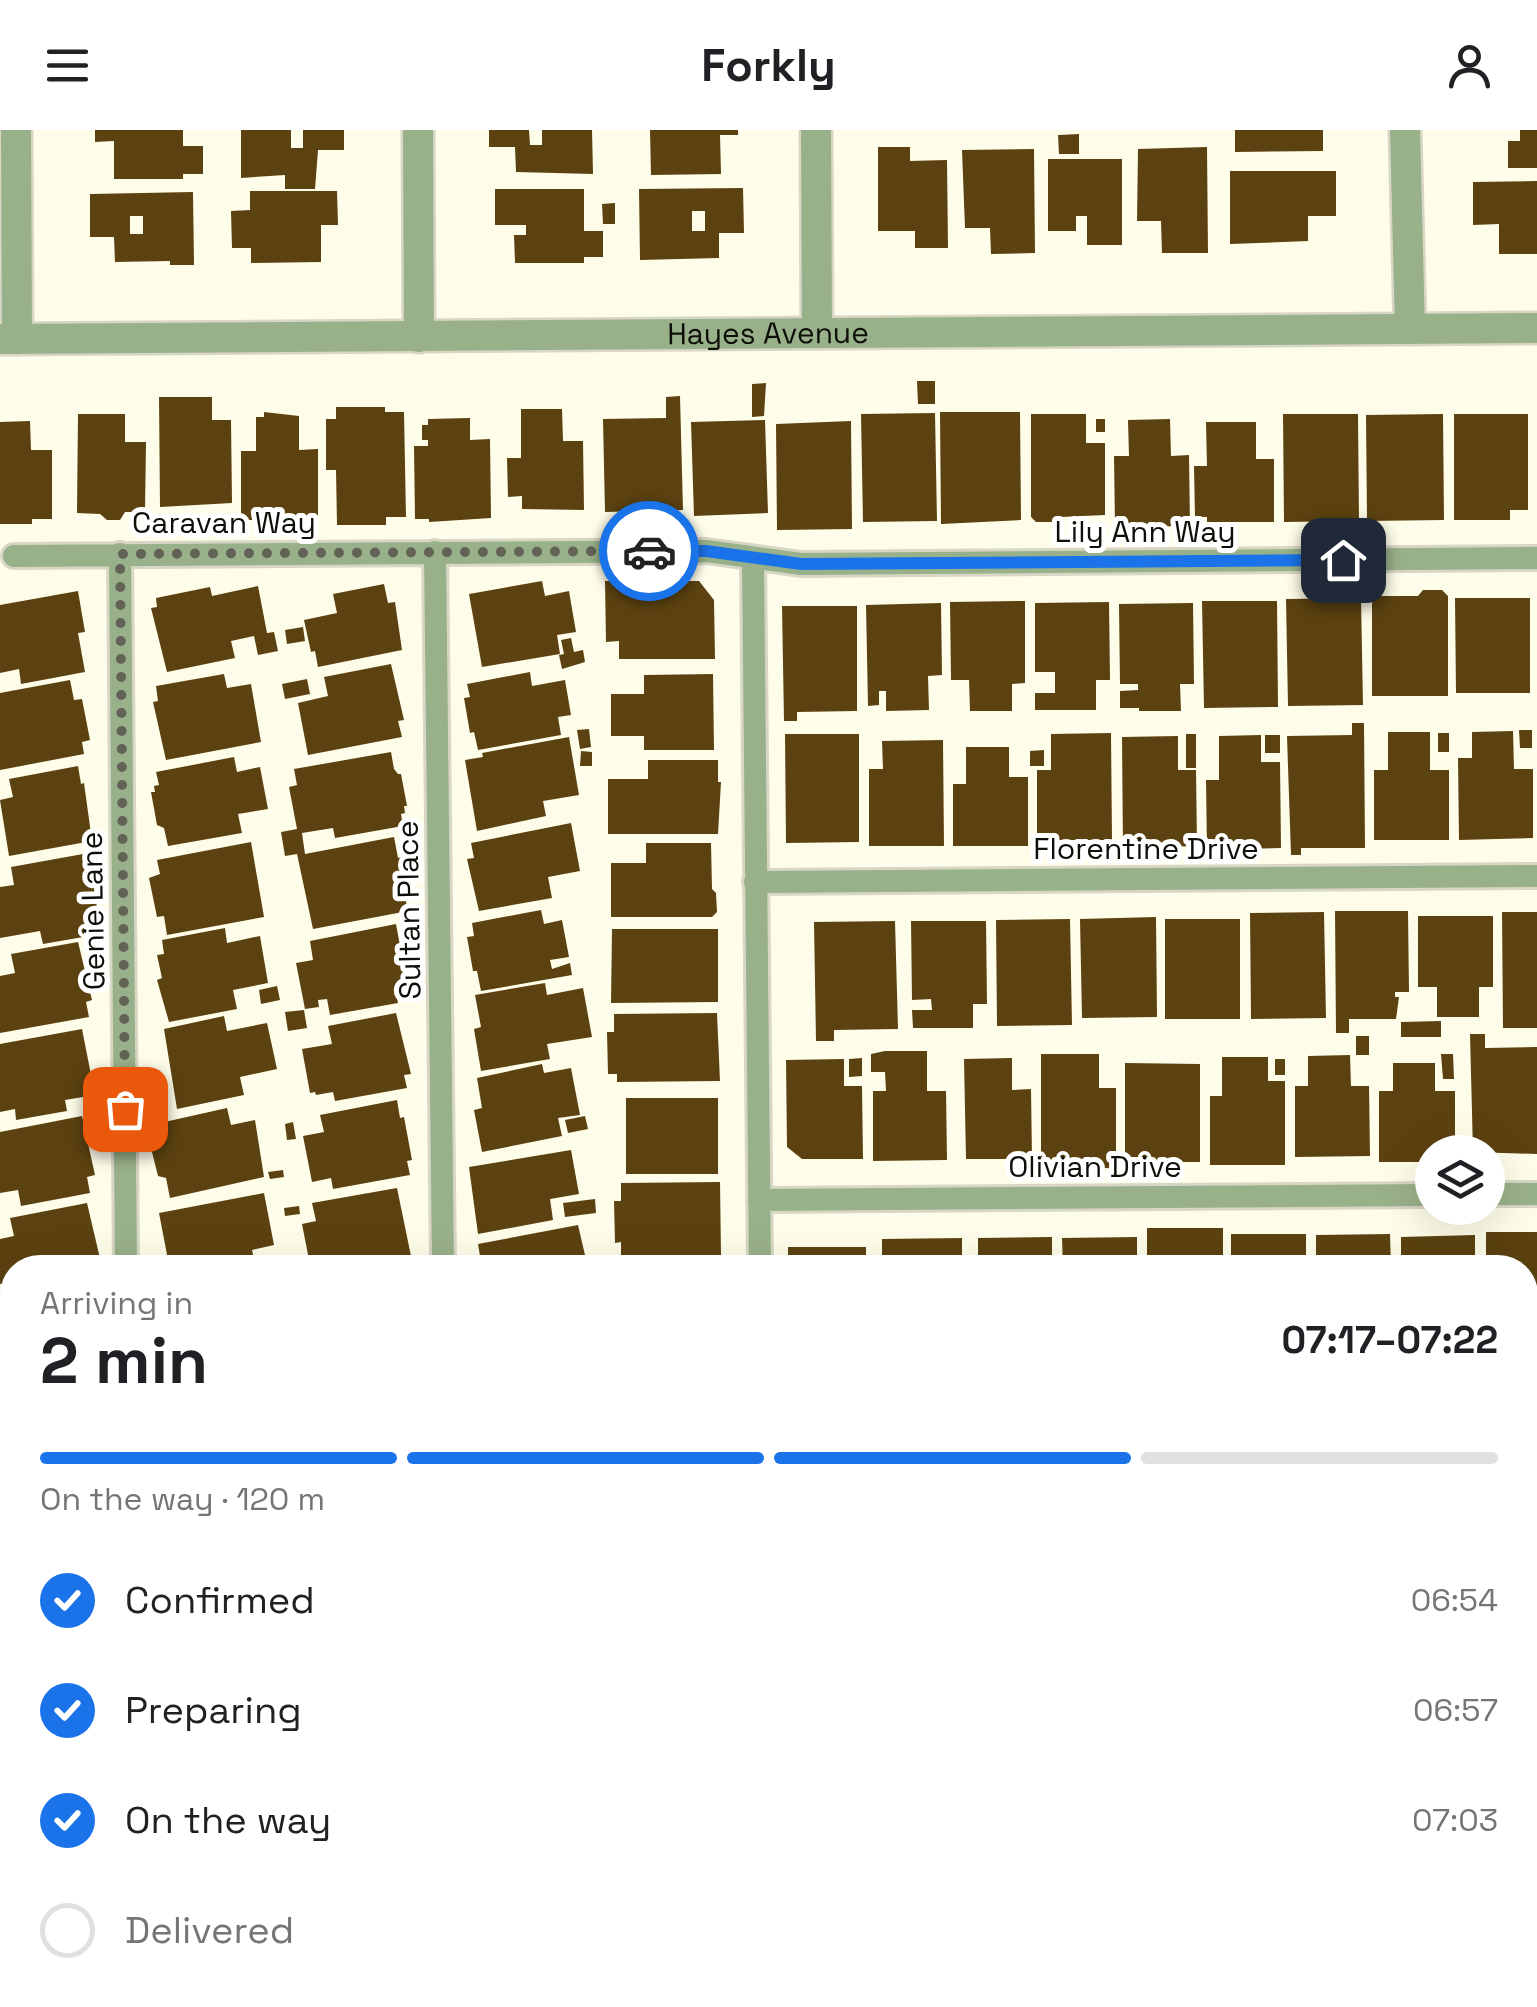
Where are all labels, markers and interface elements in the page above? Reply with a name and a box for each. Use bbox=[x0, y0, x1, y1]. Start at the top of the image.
text: Forkly bbox=[701, 37, 836, 94]
icon: menu bbox=[40, 38, 95, 93]
icon: person bbox=[1442, 38, 1497, 93]
street label: Hayes Avenue bbox=[667, 313, 869, 353]
courier bbox=[599, 501, 699, 601]
street label: Caravan Way bbox=[132, 503, 316, 542]
street label: Lily Ann Way bbox=[1054, 512, 1236, 551]
pin bbox=[1301, 518, 1386, 603]
icon: car bbox=[622, 524, 677, 579]
icon: home bbox=[1316, 533, 1371, 588]
street label: Sultan Place bbox=[387, 820, 430, 1000]
street label: Florentine Drive bbox=[1033, 829, 1259, 868]
street label: Genie Lane bbox=[72, 831, 113, 991]
pin bbox=[83, 1067, 168, 1152]
icon: bag bbox=[98, 1082, 153, 1137]
map controls bbox=[1415, 1135, 1505, 1225]
button: layers bbox=[1415, 1135, 1505, 1225]
street label: Olivian Drive bbox=[1008, 1147, 1182, 1186]
text: Arriving in bbox=[40, 1283, 193, 1323]
text: 07:17–07:22 bbox=[1282, 1316, 1498, 1364]
text: 2 min bbox=[40, 1319, 208, 1402]
text: On the way · 120 m bbox=[40, 1479, 325, 1519]
icon: check bbox=[40, 1573, 95, 1628]
text: Confirmed bbox=[125, 1576, 315, 1624]
text: 06:54 bbox=[1411, 1580, 1498, 1620]
icon: check bbox=[40, 1683, 95, 1738]
text: Preparing bbox=[125, 1686, 302, 1734]
text: 06:57 bbox=[1413, 1690, 1498, 1730]
icon: check bbox=[40, 1793, 95, 1848]
text: On the way bbox=[125, 1796, 331, 1844]
text: 07:03 bbox=[1412, 1800, 1498, 1840]
text: Delivered bbox=[125, 1906, 294, 1954]

